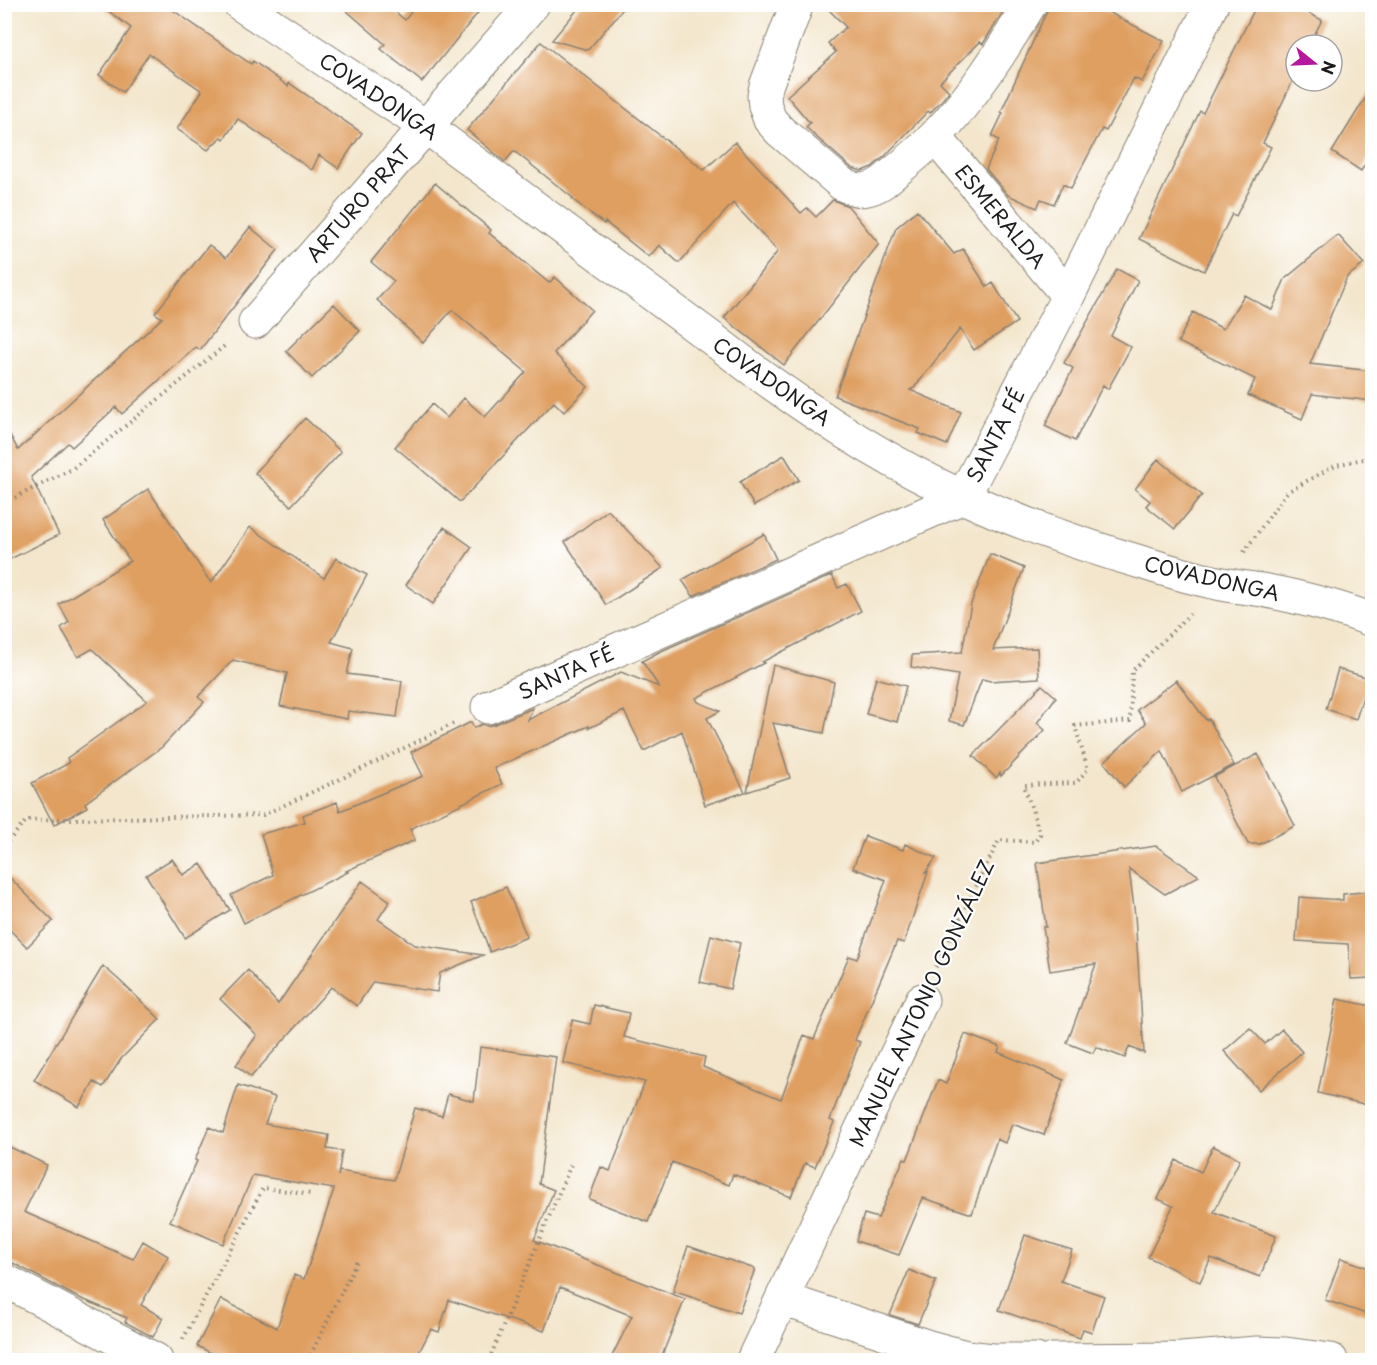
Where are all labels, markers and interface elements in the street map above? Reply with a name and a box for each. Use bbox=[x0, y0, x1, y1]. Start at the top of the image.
north arrow bbox=[1284, 33, 1344, 93]
street label: COVADONGA bbox=[313, 45, 445, 147]
text: N bbox=[1316, 58, 1343, 78]
street label: ARTURO PRAT bbox=[299, 138, 418, 268]
street label: ESMERALDA bbox=[948, 157, 1054, 275]
street label: COVADONGA bbox=[707, 329, 837, 433]
street label: SANTA FÉ bbox=[958, 383, 1032, 487]
street label: COVADONGA bbox=[1141, 548, 1283, 608]
street label: SANTA FÉ bbox=[513, 637, 619, 707]
street label: MANUEL ANTONIO GONZÁLEZ bbox=[841, 854, 1001, 1152]

